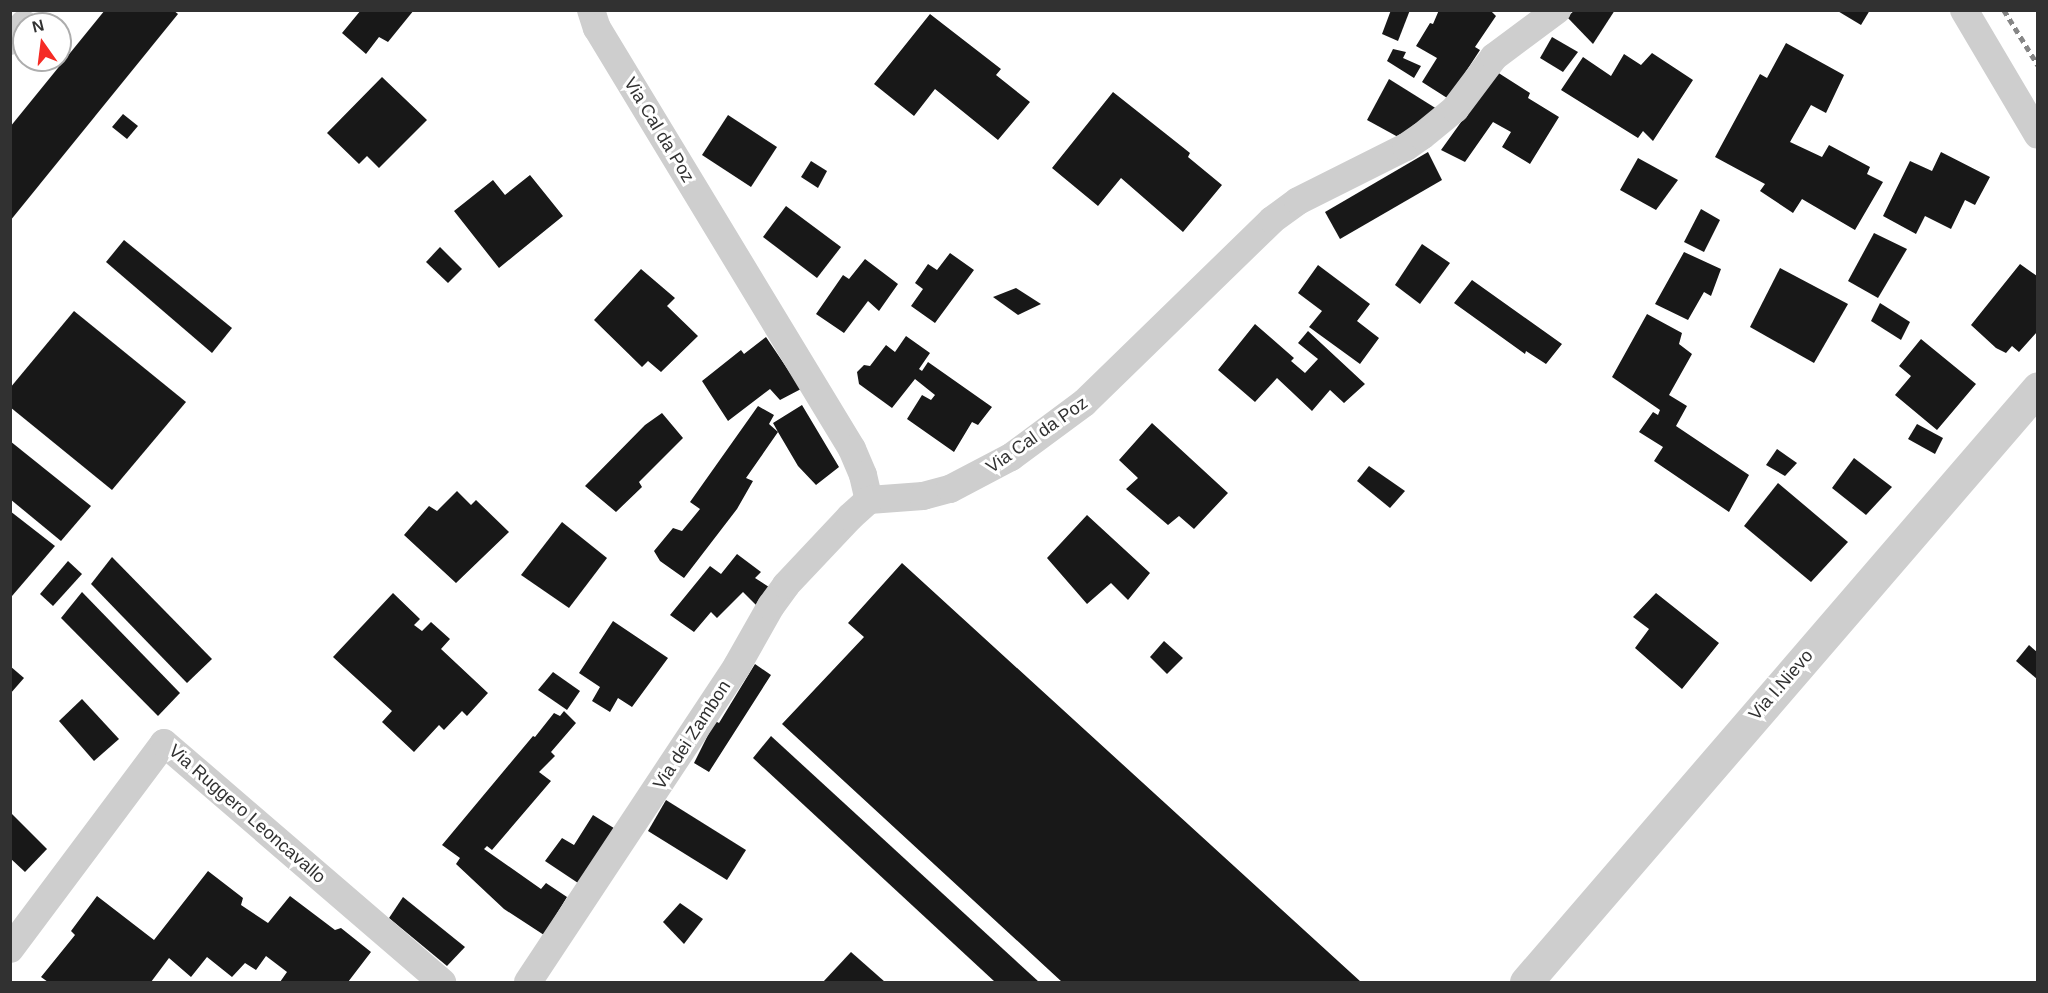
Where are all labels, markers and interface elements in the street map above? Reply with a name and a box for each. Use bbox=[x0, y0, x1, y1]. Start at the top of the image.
north arrow bbox=[12, 12, 72, 72]
text: N bbox=[30, 16, 46, 36]
street label: Via Cal da Poz bbox=[619, 74, 699, 186]
street label: Via Cal da Poz bbox=[982, 392, 1092, 478]
street label: Via I.Nievo bbox=[1744, 645, 1818, 725]
street label: Via dei Zambon bbox=[649, 676, 735, 794]
street label: Via Ruggero Leoncavallo bbox=[164, 740, 330, 888]

